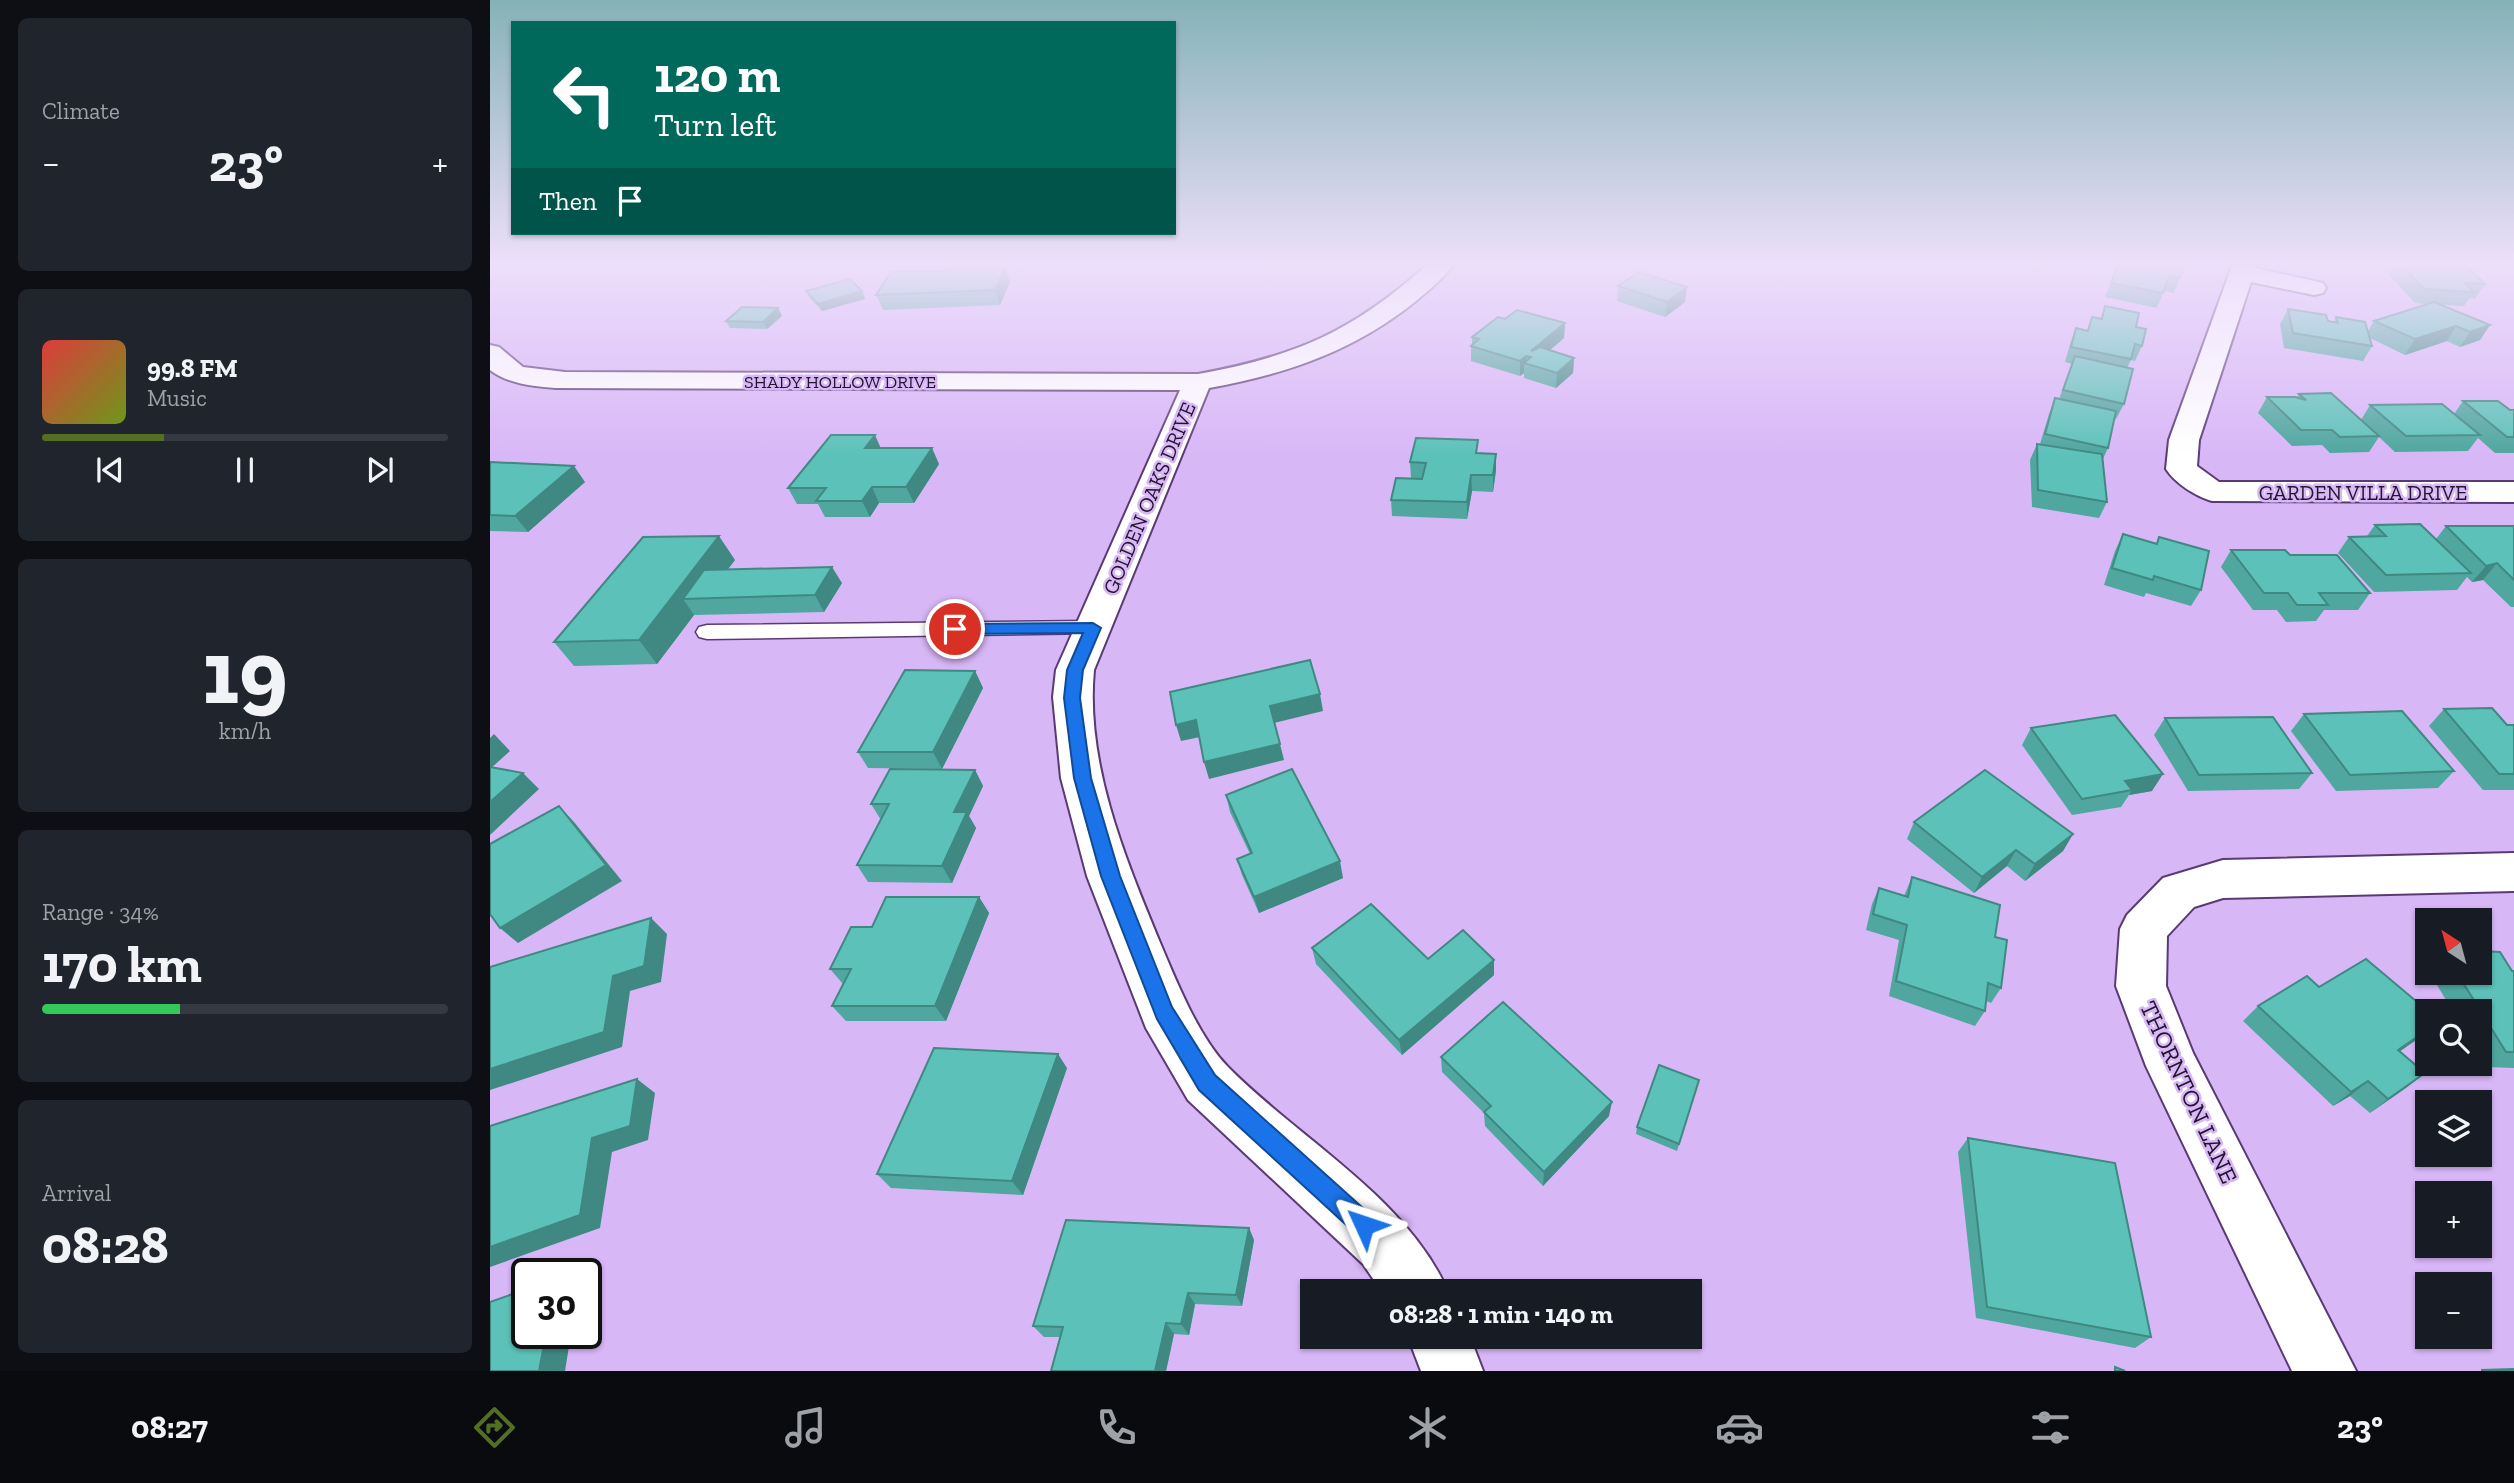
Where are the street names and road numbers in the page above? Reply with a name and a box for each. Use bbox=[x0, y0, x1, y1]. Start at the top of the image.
street label: SHADY HOLLOW DRIVE bbox=[744, 371, 936, 393]
street label: GOLDEN OAKS DRIVE bbox=[1097, 398, 1201, 598]
street label: GARDEN VILLA DRIVE bbox=[2259, 480, 2467, 505]
street label: THORNTON LANE bbox=[2134, 996, 2244, 1188]

